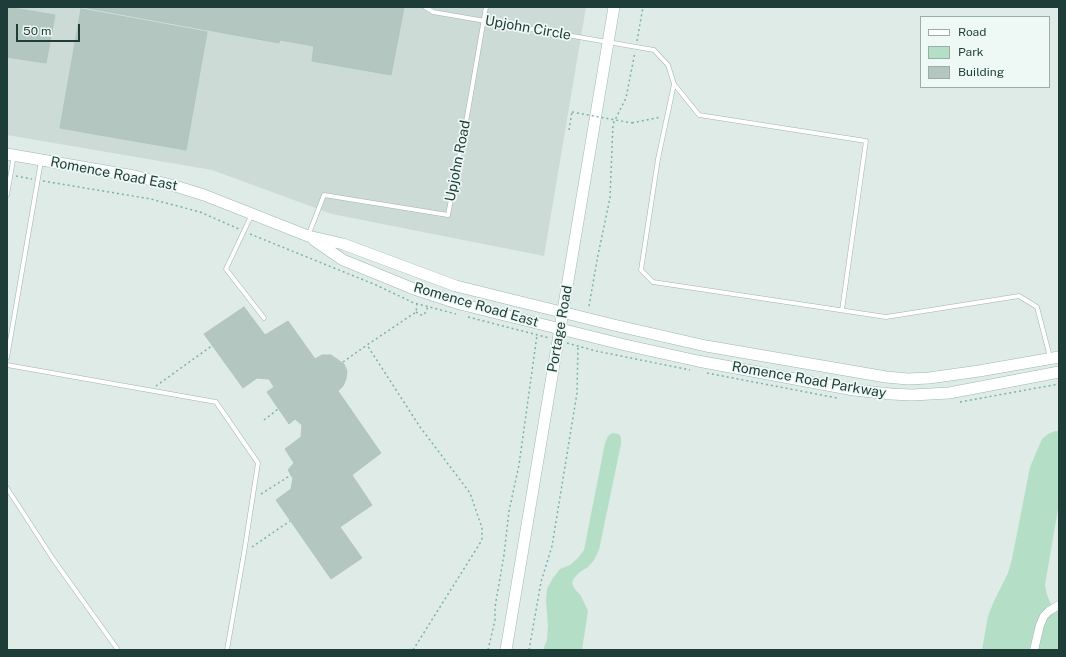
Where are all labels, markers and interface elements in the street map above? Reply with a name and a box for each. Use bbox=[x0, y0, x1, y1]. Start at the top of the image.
street label: Upjohn Circle bbox=[484, 12, 572, 44]
scale bar bbox=[18, 16, 82, 42]
legend bbox=[920, 16, 1050, 88]
text: 50 m bbox=[23, 24, 51, 38]
text: Road bbox=[958, 25, 986, 39]
text: Park bbox=[958, 45, 984, 59]
text: Building bbox=[958, 65, 1004, 79]
street label: Upjohn Road bbox=[442, 119, 474, 203]
street label: Romence Road East bbox=[49, 153, 179, 195]
street label: Romence Road East bbox=[412, 279, 540, 331]
street label: Portage Road bbox=[544, 284, 576, 374]
street label: Romence Road Parkway bbox=[730, 358, 888, 402]

